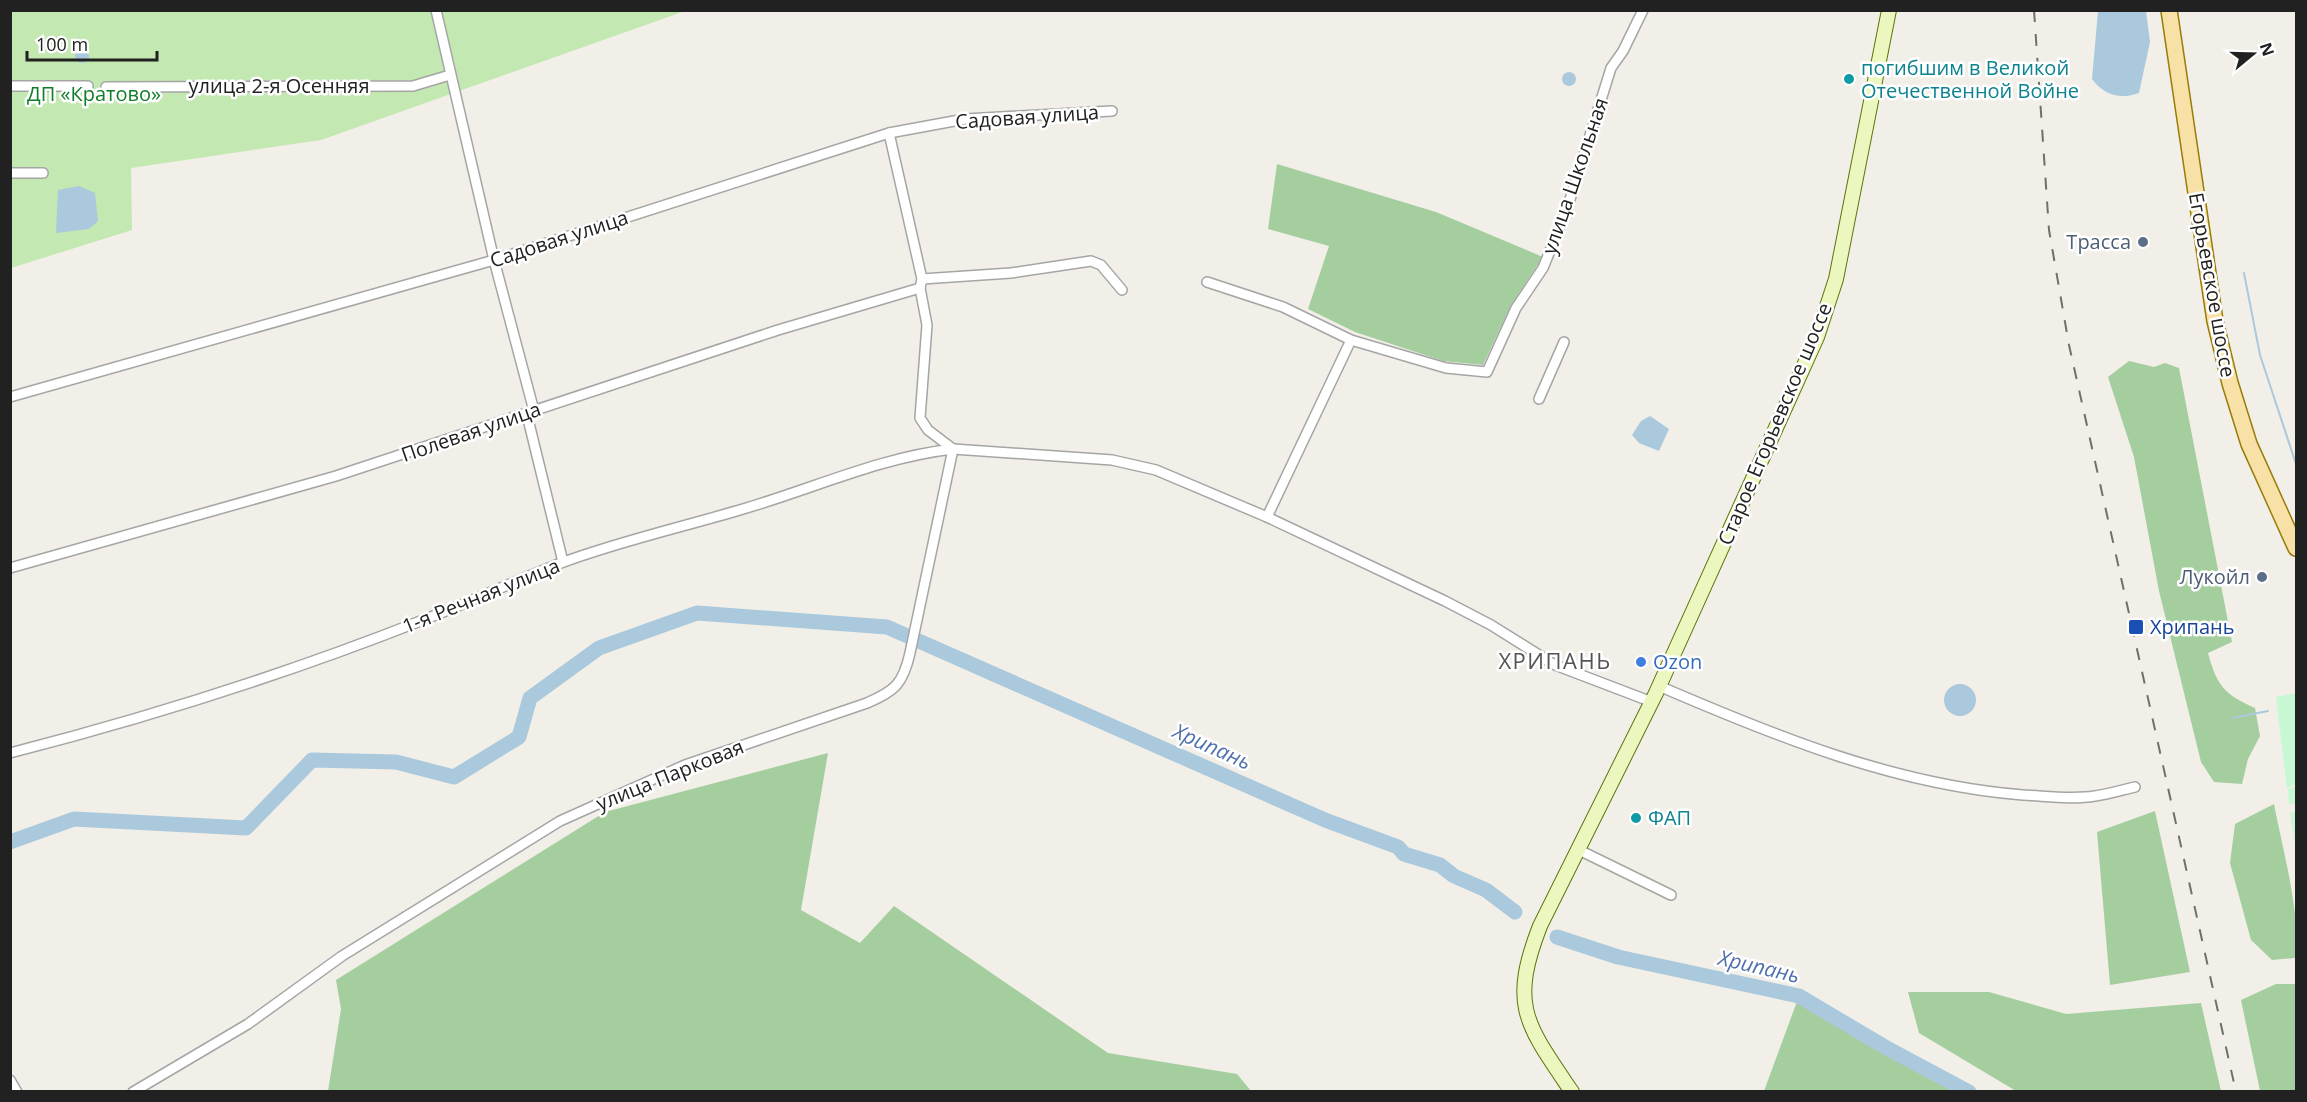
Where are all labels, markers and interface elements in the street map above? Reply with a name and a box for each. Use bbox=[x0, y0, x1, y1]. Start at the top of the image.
scale bar bbox=[27, 24, 158, 62]
north arrow bbox=[2223, 24, 2283, 84]
text: 100 m bbox=[36, 32, 88, 56]
text: N bbox=[2255, 39, 2280, 59]
place label: погибшим в Великой Отечественной Войне bbox=[1861, 54, 2079, 104]
street label: улица 2-я Осенняя bbox=[189, 72, 369, 99]
marker: погибшим в Великой Отечественной Войне bbox=[1842, 72, 1856, 86]
park label: ДП «Кратово» bbox=[27, 80, 161, 107]
street label: улица Школьная bbox=[1535, 94, 1614, 258]
street label: Садовая улица bbox=[954, 98, 1100, 135]
street label: Егорьевское шоссе bbox=[2183, 190, 2242, 379]
street label: Садовая улица bbox=[486, 203, 631, 274]
place label: Трасса bbox=[2066, 228, 2131, 255]
marker: Трасса bbox=[2136, 235, 2150, 249]
street label: Старое Егорьевское шоссе bbox=[1711, 298, 1838, 549]
street label: Полевая улица bbox=[397, 395, 544, 468]
street label: 1-я Речная улица bbox=[398, 552, 563, 639]
place label: Лукойл bbox=[2179, 563, 2250, 590]
marker: Лукойл bbox=[2255, 570, 2269, 584]
place label: Хрипань bbox=[2150, 613, 2234, 640]
marker: Хрипань bbox=[2127, 618, 2145, 636]
district label: ХРИПАНЬ bbox=[1498, 645, 1612, 675]
place label: Ozon bbox=[1653, 648, 1702, 675]
marker: Ozon bbox=[1634, 655, 1648, 669]
water label: Хрипань bbox=[1167, 716, 1256, 776]
street label: улица Парковая bbox=[592, 733, 748, 816]
place label: ФАП bbox=[1648, 804, 1691, 831]
marker: ФАП bbox=[1629, 811, 1643, 825]
water label: Хрипань bbox=[1714, 943, 1803, 989]

